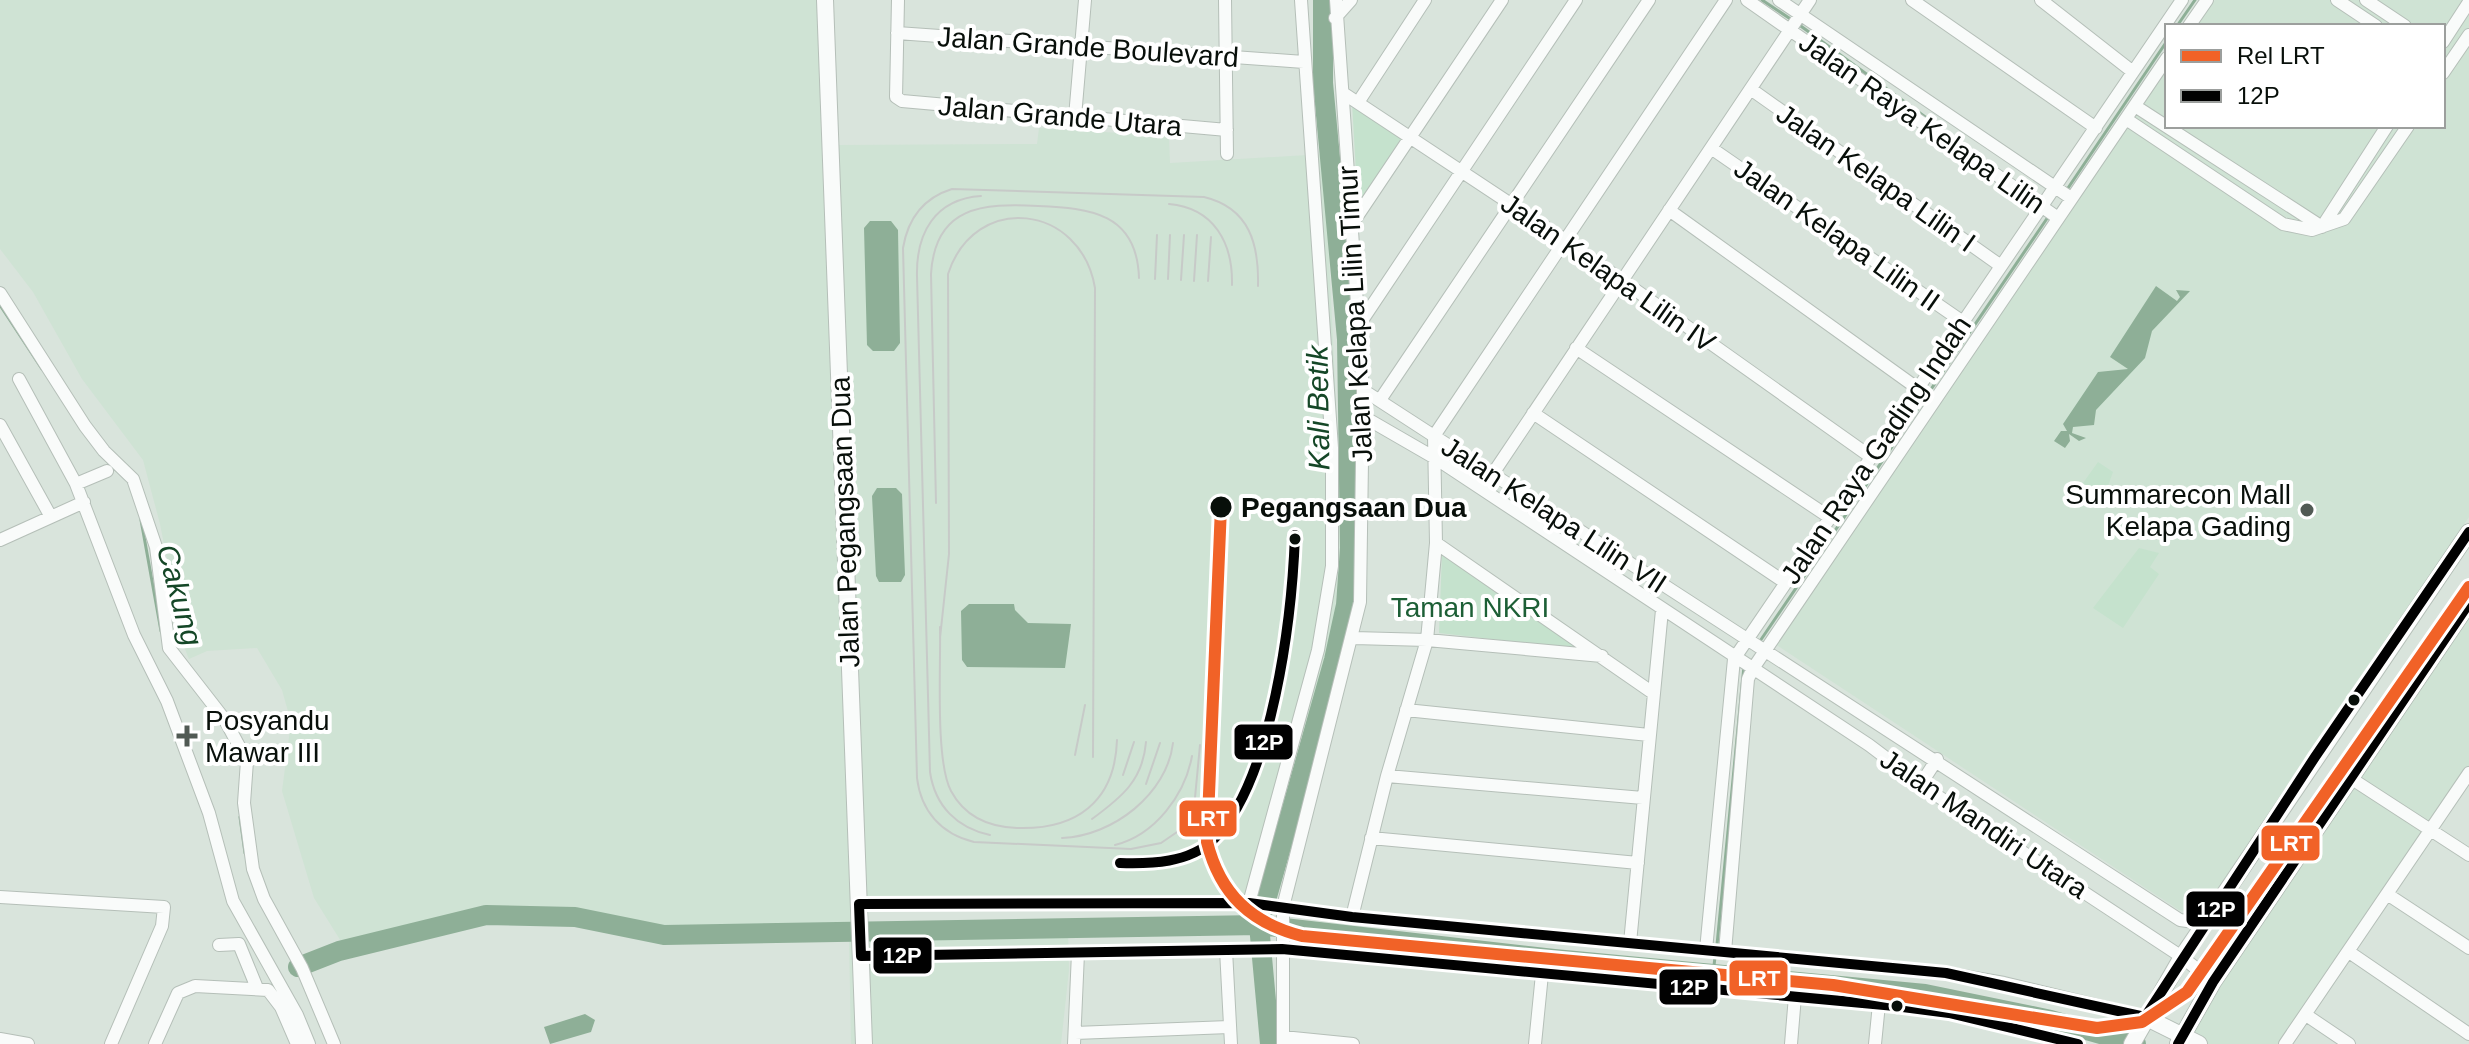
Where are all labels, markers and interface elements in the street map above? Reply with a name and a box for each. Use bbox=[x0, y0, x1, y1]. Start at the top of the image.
street label: Jalan Grande Boulevard bbox=[936, 21, 1240, 73]
legend bbox=[2165, 24, 2445, 128]
street label: Jalan Raya Kelapa Lilin bbox=[1793, 26, 2051, 220]
text: Rel LRT bbox=[2237, 42, 2325, 69]
text: 12P bbox=[2237, 82, 2280, 109]
street label: Jalan Grande Utara bbox=[937, 90, 1183, 142]
street label: Jalan Kelapa Lilin I bbox=[1771, 98, 1981, 258]
street label: Jalan Kelapa Lilin II bbox=[1729, 153, 1945, 317]
street label: Jalan Kelapa Lilin Timur bbox=[1332, 165, 1378, 463]
street label: Jalan Kelapa Lilin IV bbox=[1495, 188, 1721, 359]
street label: Jalan Raya Gading Indah bbox=[1775, 310, 1977, 590]
water label: Kali Betik bbox=[1300, 343, 1336, 471]
street label: Jalan Pegangsaan Dua bbox=[824, 376, 866, 668]
street label: Jalan Kelapa Lilin VII bbox=[1436, 431, 1672, 599]
place label: Summarecon Mall Kelapa Gading bbox=[2065, 479, 2291, 542]
place label: Pegangsaan Dua bbox=[1241, 492, 1467, 523]
marker: Pegangsaan Dua bbox=[1208, 494, 1234, 520]
marker: Summarecon Mall Kelapa Gading bbox=[2298, 501, 2316, 519]
unlabelled marker bbox=[1287, 531, 1303, 547]
water label: Cakung bbox=[151, 541, 209, 650]
park label: Taman NKRI bbox=[1391, 592, 1549, 623]
unlabelled marker bbox=[2346, 692, 2362, 708]
place label: Posyandu Mawar III bbox=[205, 705, 330, 768]
line badge: 12P bbox=[1233, 723, 1294, 761]
marker: Posyandu Mawar III bbox=[176, 725, 198, 747]
text: 12P bbox=[1244, 730, 1284, 755]
street label: Jalan Mandiri Utara bbox=[1875, 743, 2094, 905]
line badge: LRT bbox=[1178, 799, 1238, 838]
text: LRT bbox=[1187, 806, 1230, 831]
line badge: LRT bbox=[2260, 824, 2321, 862]
text: LRT bbox=[2270, 831, 2313, 856]
line badge: 12P bbox=[2185, 890, 2246, 928]
text: 12P bbox=[2196, 897, 2236, 922]
line badge: 12P bbox=[872, 936, 933, 975]
text: 12P bbox=[882, 943, 922, 968]
line badge: LRT bbox=[1728, 959, 1789, 997]
text: LRT bbox=[1738, 966, 1781, 991]
line badge: 12P bbox=[1658, 968, 1719, 1006]
text: 12P bbox=[1669, 975, 1709, 1000]
unlabelled marker bbox=[1889, 998, 1905, 1014]

